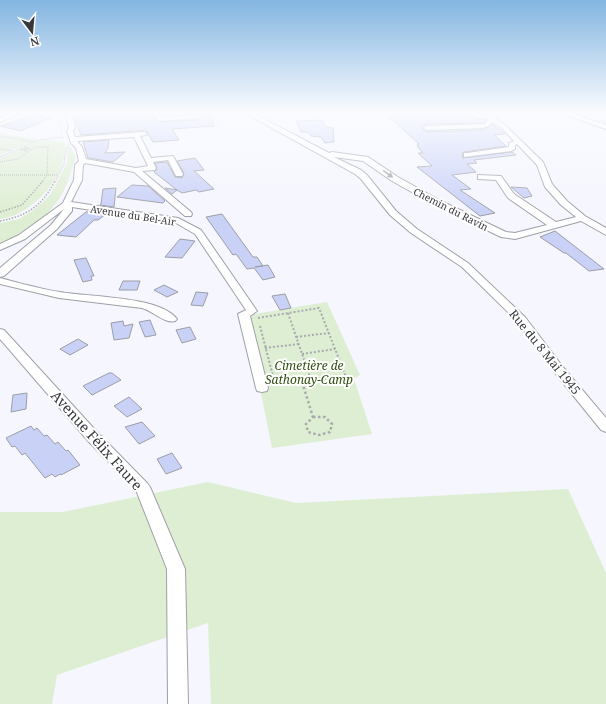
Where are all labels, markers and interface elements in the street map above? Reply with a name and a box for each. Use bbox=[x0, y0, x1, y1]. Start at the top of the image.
north arrow bbox=[12, 12, 52, 52]
text: N bbox=[28, 34, 41, 51]
one-way arrow bbox=[383, 170, 394, 178]
street label: Chemin du Ravin bbox=[411, 184, 491, 234]
street label: Avenue du Bel-Air bbox=[89, 201, 177, 229]
street label: Rue du 8 Mai 1945 bbox=[505, 306, 585, 398]
park label: Cimetière de Sathonay-Camp bbox=[265, 357, 353, 388]
street label: Avenue Félix Faure bbox=[47, 386, 147, 494]

